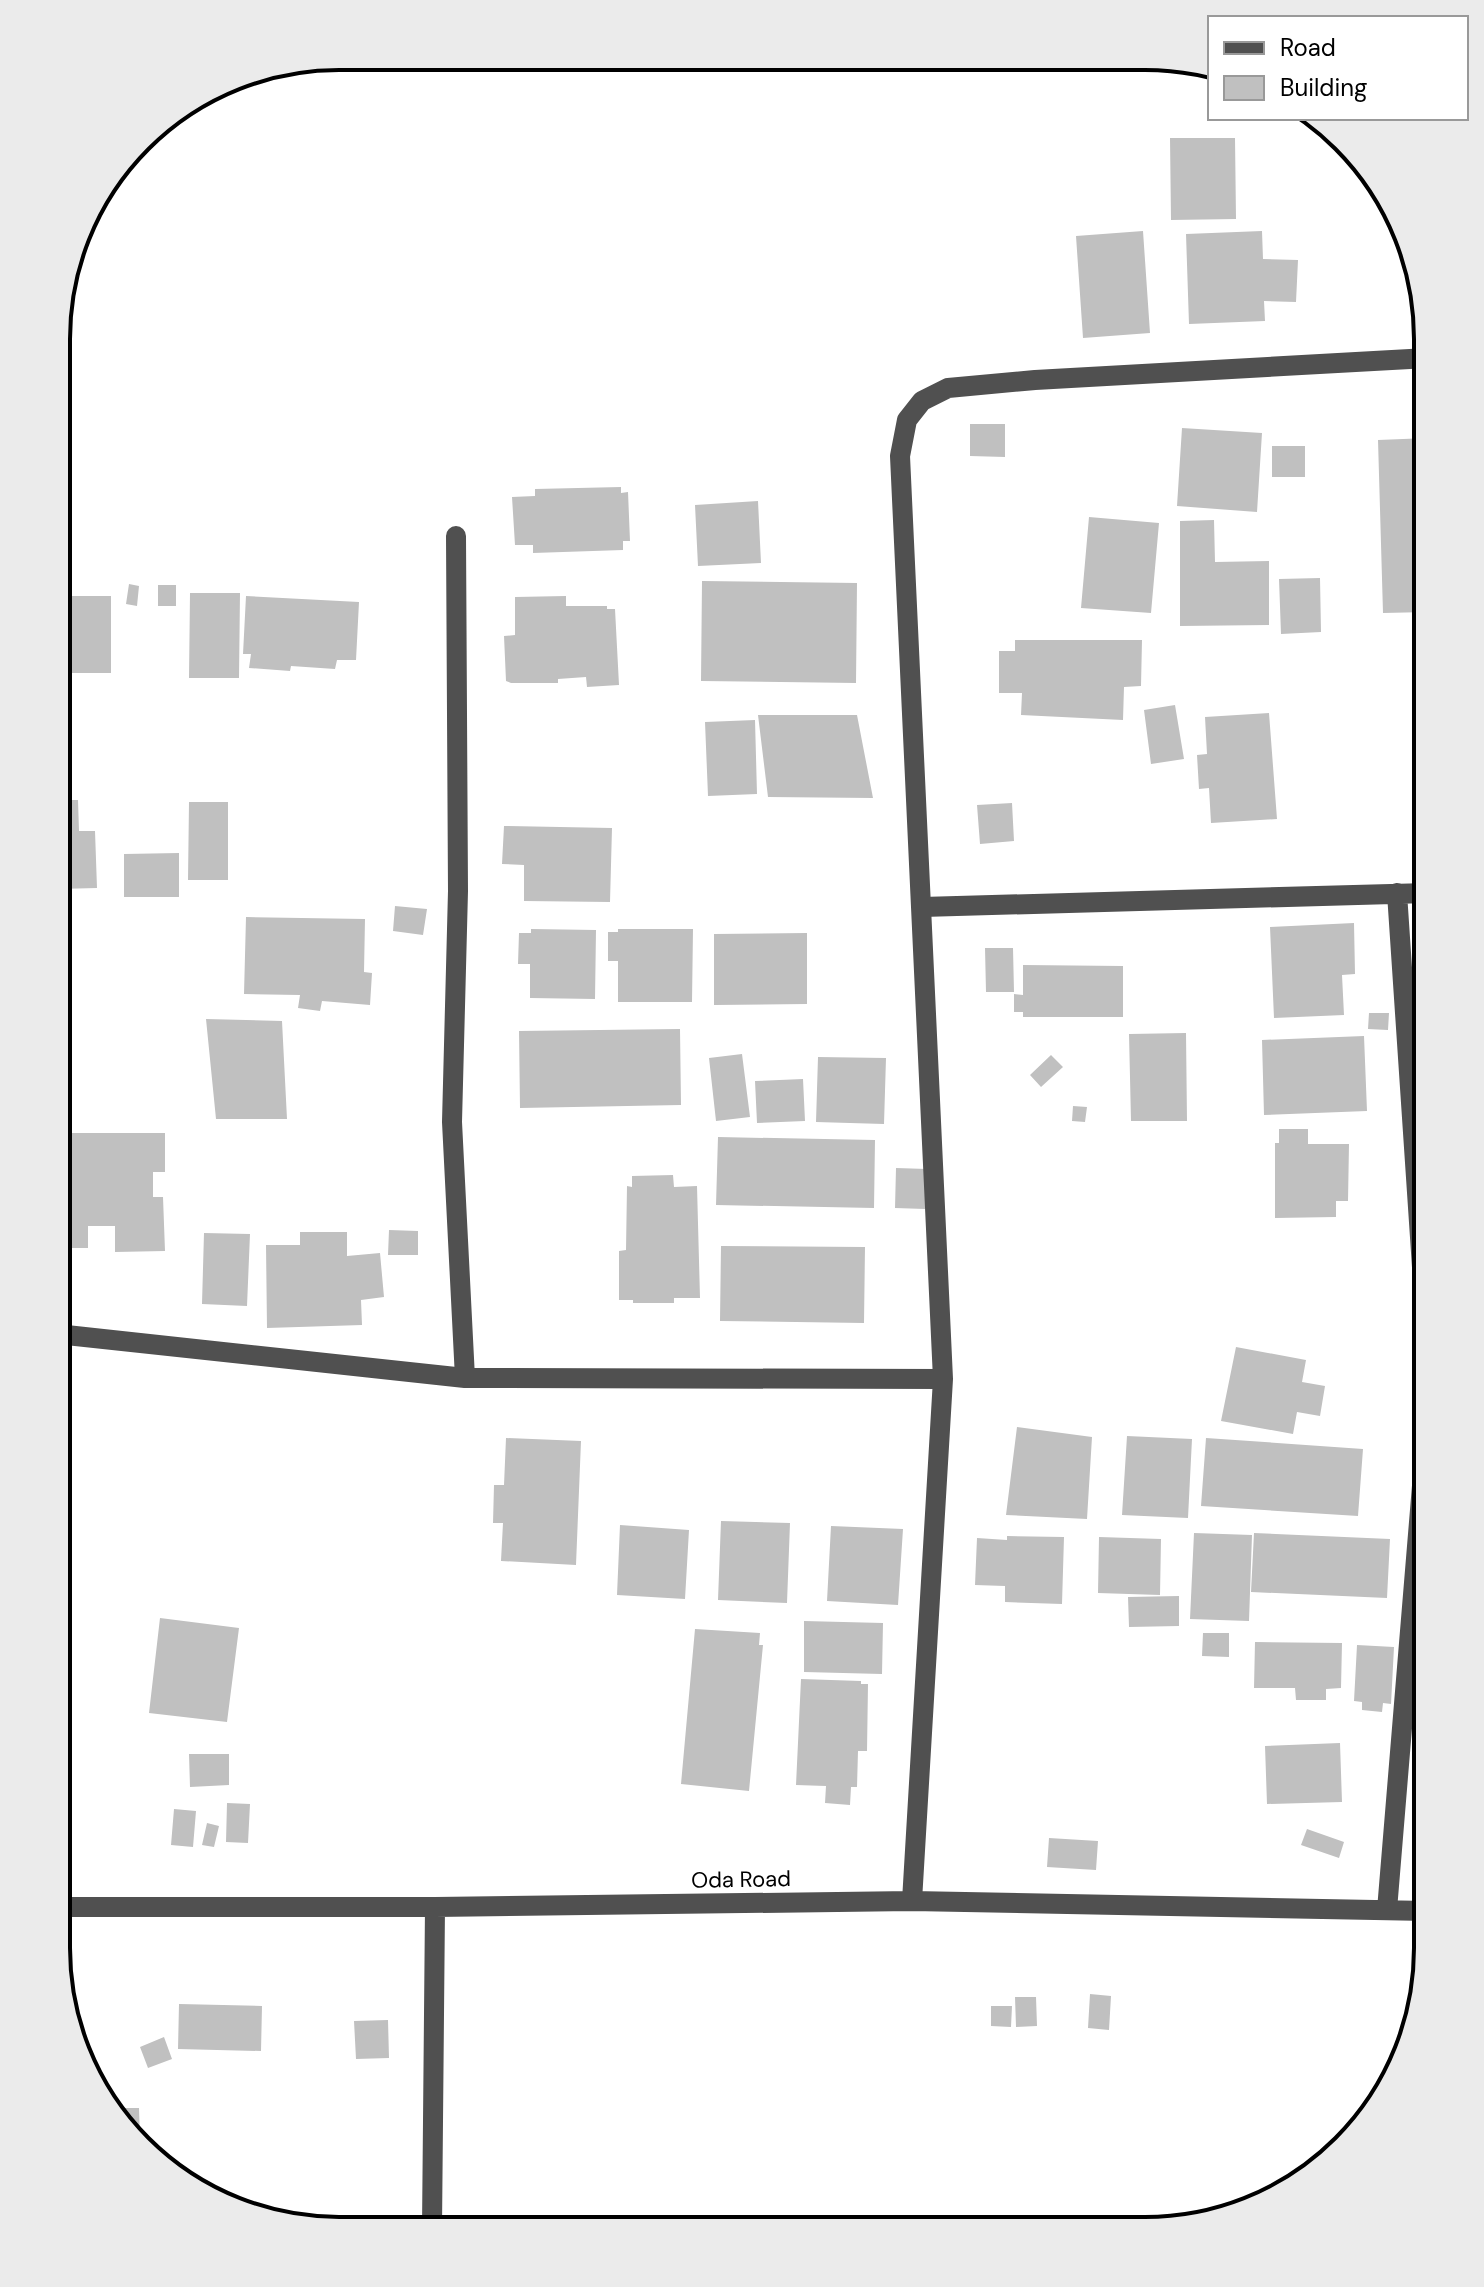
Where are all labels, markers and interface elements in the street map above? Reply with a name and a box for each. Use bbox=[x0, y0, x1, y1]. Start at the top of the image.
legend bbox=[1208, 16, 1468, 120]
text: Road bbox=[1280, 32, 1336, 63]
text: Building bbox=[1280, 72, 1367, 103]
street label: Oda Road bbox=[691, 1864, 791, 1895]

